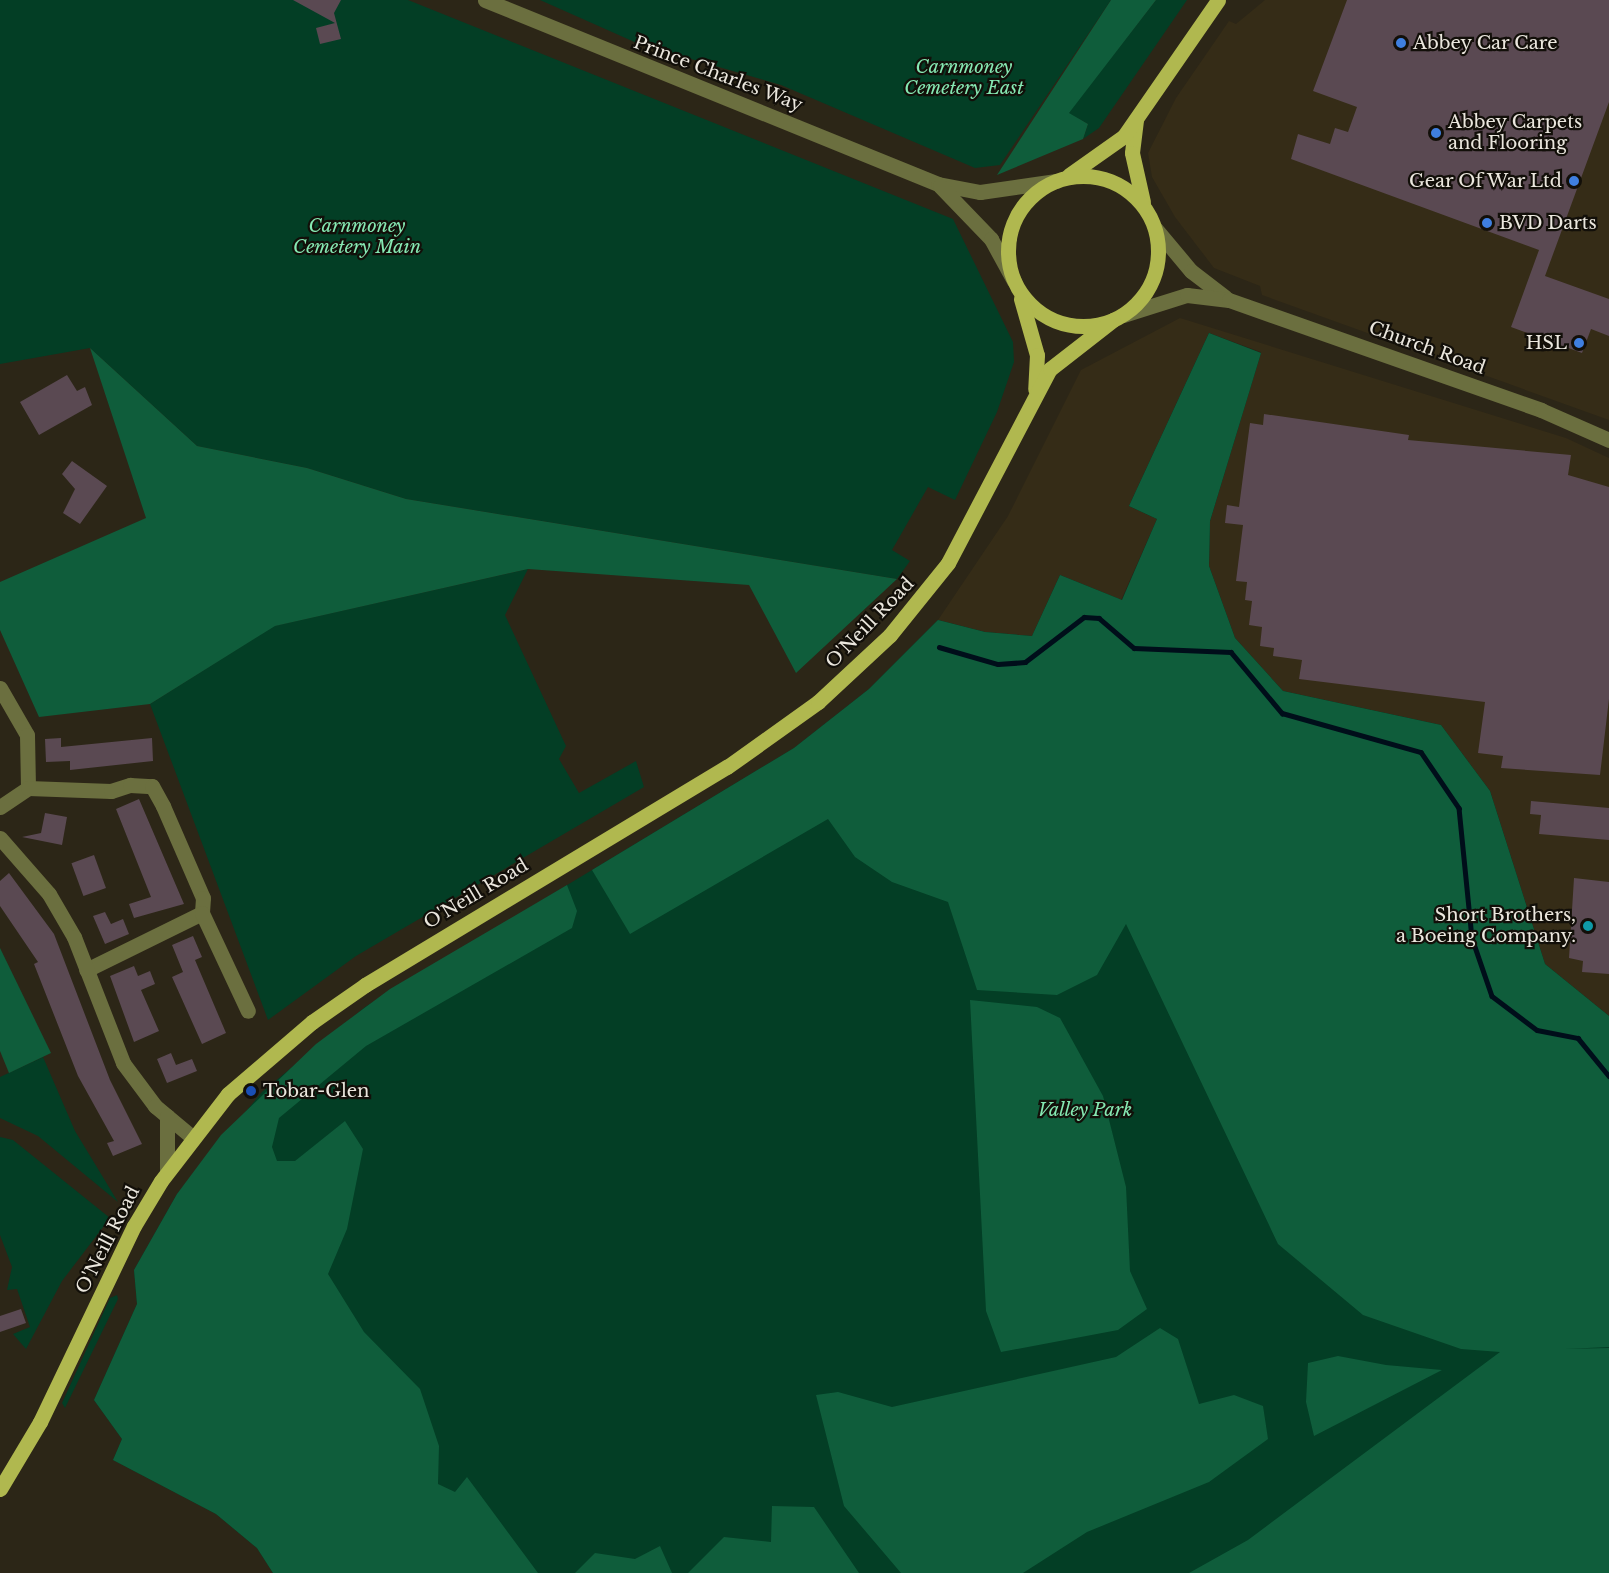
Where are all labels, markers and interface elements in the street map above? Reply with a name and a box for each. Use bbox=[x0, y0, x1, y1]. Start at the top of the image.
street label: Prince Charles Way bbox=[630, 32, 806, 116]
place label: Abbey Car Care bbox=[1413, 32, 1558, 54]
marker: Abbey Car Care bbox=[1394, 36, 1408, 50]
park label: Carnmoney Cemetery East bbox=[904, 57, 1024, 100]
place label: Abbey Carpets and Flooring bbox=[1448, 112, 1583, 154]
marker: Abbey Carpets and Flooring bbox=[1429, 126, 1443, 140]
place label: Gear Of War Ltd bbox=[1407, 170, 1562, 192]
marker: Gear Of War Ltd bbox=[1567, 174, 1581, 188]
place label: BVD Darts bbox=[1499, 212, 1597, 234]
park label: Carnmoney Cemetery Main bbox=[293, 216, 421, 258]
marker: BVD Darts bbox=[1480, 216, 1494, 230]
street label: Church Road bbox=[1366, 317, 1488, 379]
place label: HSL bbox=[1526, 332, 1567, 354]
marker: HSL bbox=[1572, 336, 1586, 350]
street label: O'Neill Road bbox=[821, 573, 919, 673]
street label: O'Neill Road bbox=[420, 854, 532, 934]
place label: Short Brothers, a Boeing Company. bbox=[1395, 905, 1576, 948]
marker: Short Brothers, a Boeing Company. bbox=[1581, 919, 1595, 933]
place label: Tobar-Glen bbox=[263, 1080, 370, 1102]
marker: Tobar-Glen bbox=[244, 1084, 258, 1098]
park label: Valley Park bbox=[1038, 1099, 1132, 1121]
street label: O'Neill Road bbox=[72, 1183, 144, 1297]

